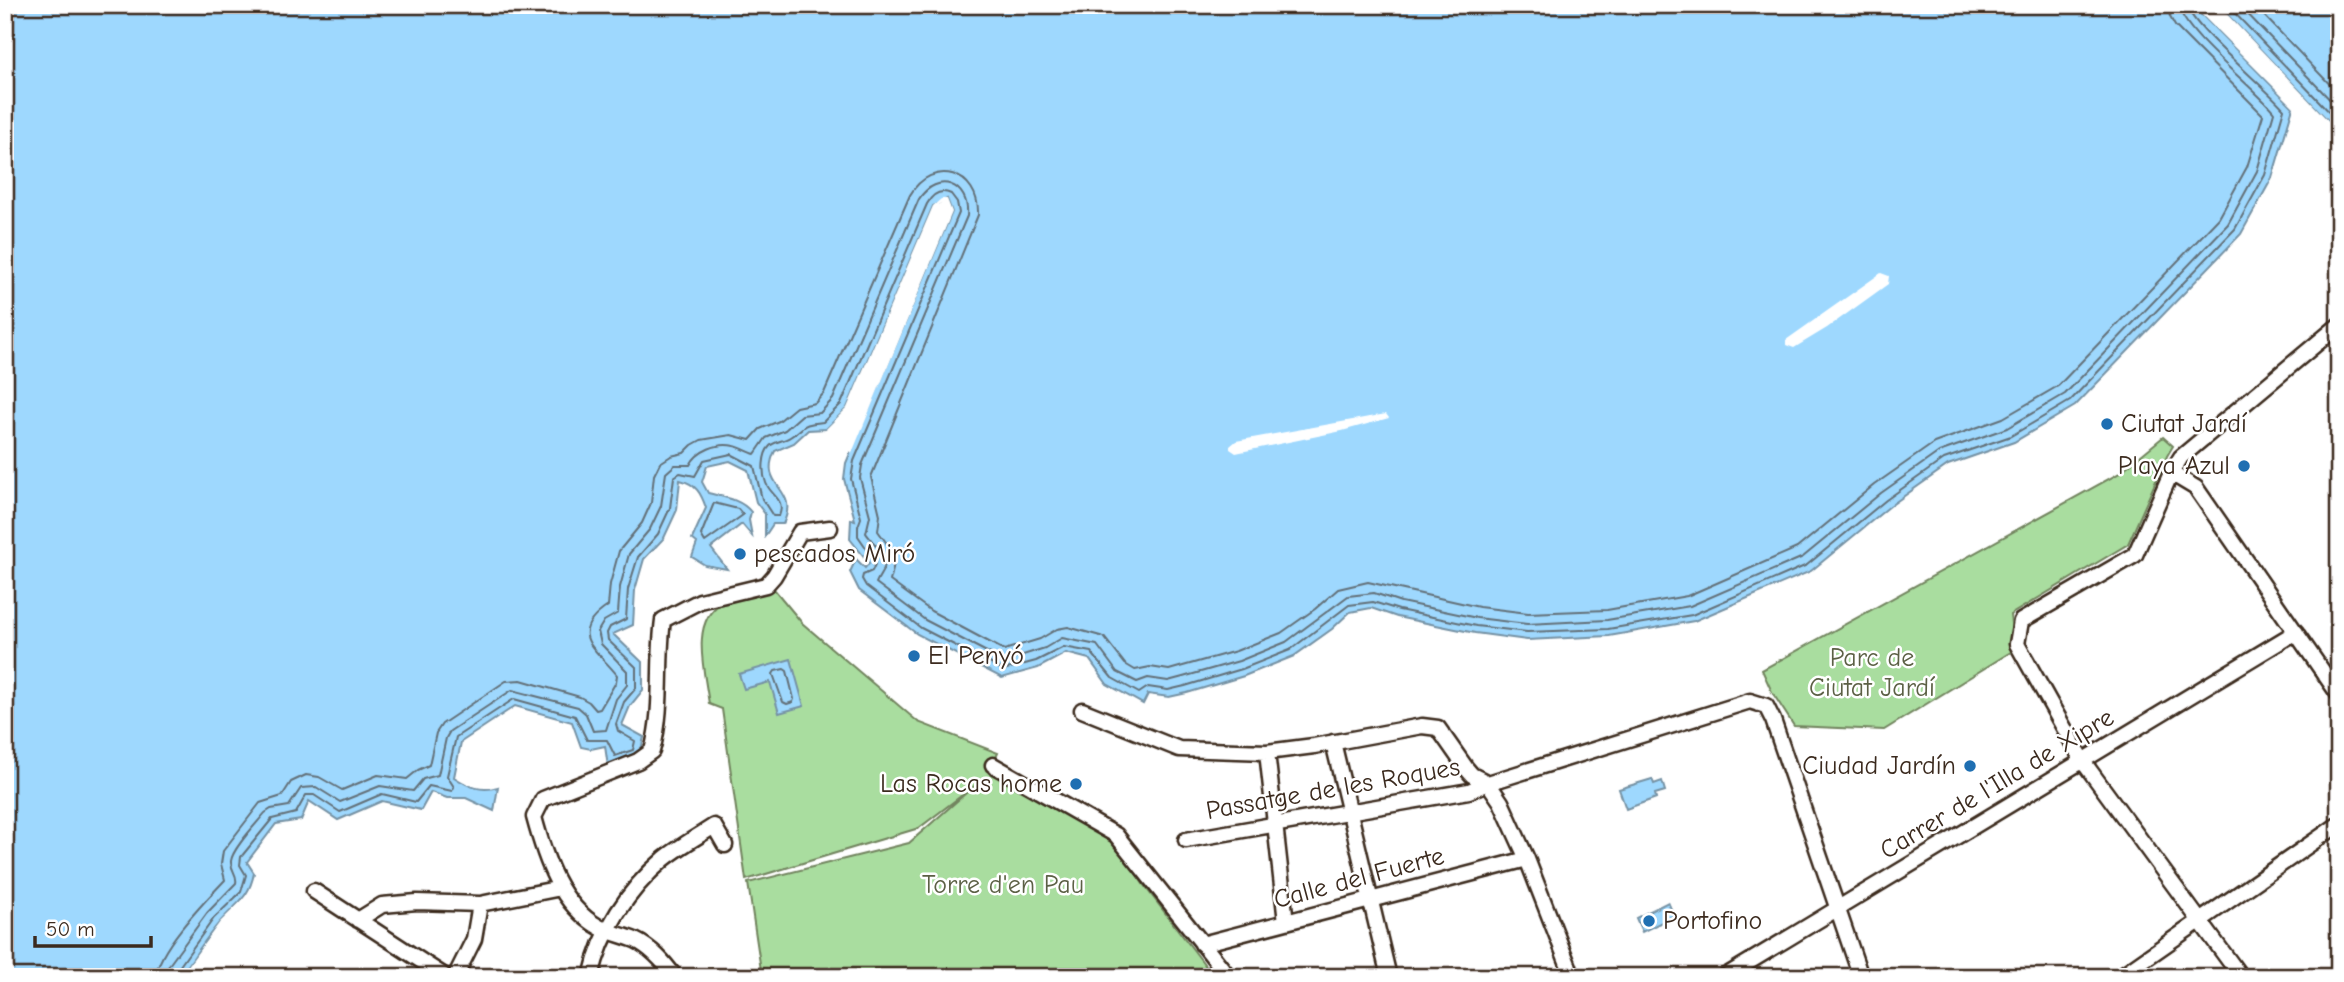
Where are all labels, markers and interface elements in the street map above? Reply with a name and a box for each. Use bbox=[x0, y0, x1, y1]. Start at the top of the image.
place label: Ciutat Jardí bbox=[2121, 409, 2248, 439]
marker: Ciutat Jardí bbox=[2099, 416, 2115, 432]
place label: Playa Azul bbox=[2118, 451, 2230, 481]
marker: Playa Azul bbox=[2236, 458, 2252, 474]
place label: pescados Miró bbox=[754, 539, 915, 569]
marker: pescados Miró bbox=[732, 546, 748, 562]
place label: El Penyó bbox=[928, 641, 1024, 671]
park label: Parc de Ciutat Jardí bbox=[1809, 643, 1936, 703]
marker: El Penyó bbox=[906, 648, 922, 664]
street label: Carrer de l'Illa de Xipre bbox=[1875, 702, 2119, 866]
place label: Ciudad Jardín bbox=[1802, 751, 1956, 781]
street label: Passatge de les Roques bbox=[1204, 752, 1462, 826]
marker: Ciudad Jardín bbox=[1962, 758, 1978, 774]
place label: Las Rocas home bbox=[880, 769, 1062, 799]
marker: Las Rocas home bbox=[1068, 776, 1084, 792]
street label: Calle del Fuerte bbox=[1271, 841, 1447, 915]
park label: Torre d'en Pau bbox=[922, 870, 1084, 900]
scale bar bbox=[35, 905, 150, 949]
place label: Portofino bbox=[1663, 906, 1762, 936]
marker: Portofino bbox=[1641, 913, 1657, 929]
text: 50 m bbox=[46, 917, 95, 941]

